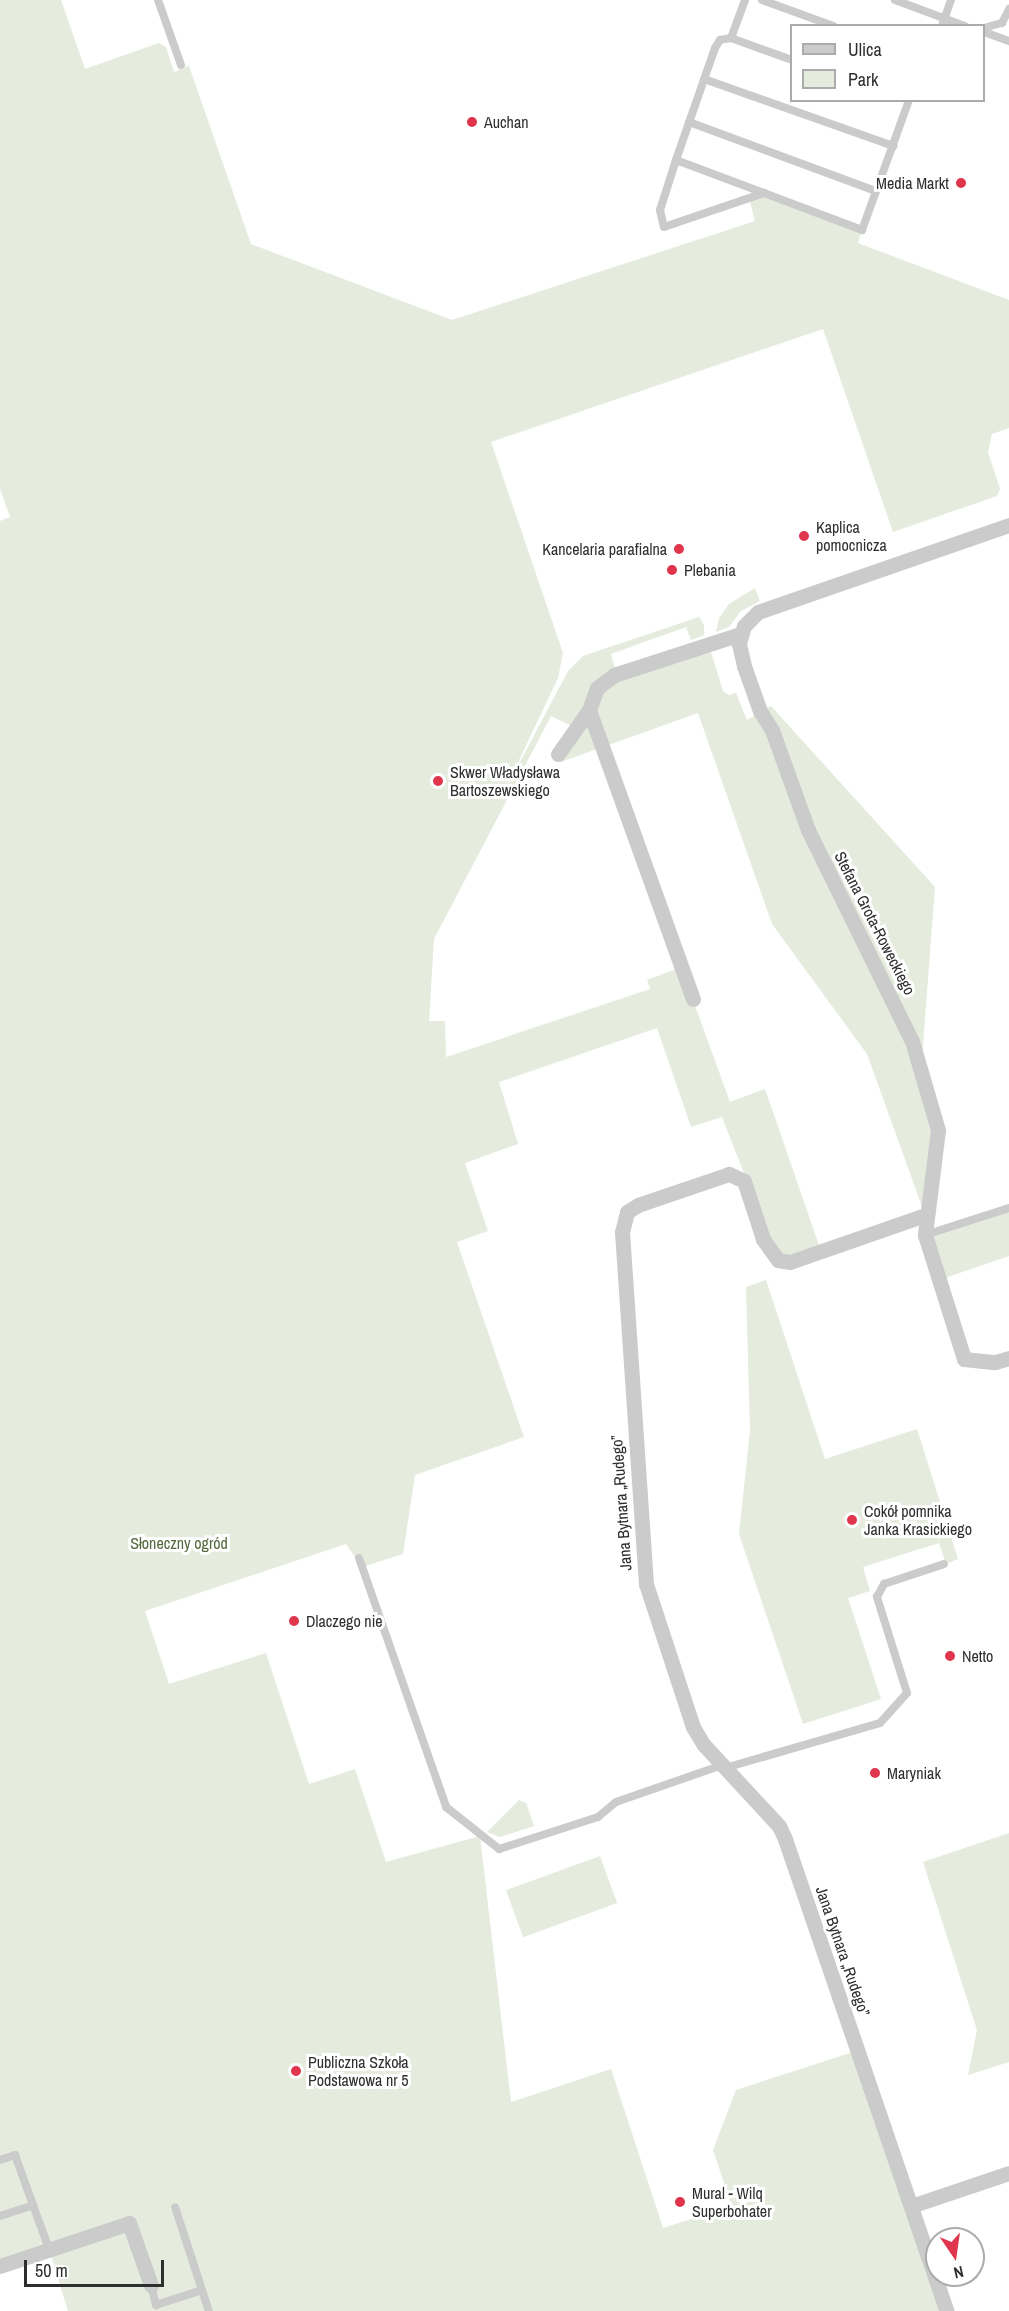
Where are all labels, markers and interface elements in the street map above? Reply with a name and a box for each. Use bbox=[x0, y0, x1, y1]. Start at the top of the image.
legend bbox=[790, 24, 985, 102]
text: Ulica bbox=[848, 37, 882, 62]
text: Park bbox=[848, 67, 878, 92]
place label: Auchan bbox=[484, 112, 528, 132]
marker: Auchan bbox=[465, 115, 479, 129]
place label: Media Markt bbox=[876, 173, 949, 193]
marker: Media Markt bbox=[954, 176, 968, 190]
place label: Kaplica pomocnicza bbox=[816, 517, 887, 555]
marker: Kaplica pomocnicza bbox=[797, 529, 811, 543]
place label: Kancelaria parafialna bbox=[542, 539, 667, 559]
marker: Kancelaria parafialna bbox=[672, 542, 686, 556]
place label: Plebania bbox=[684, 560, 736, 580]
marker: Plebania bbox=[665, 563, 679, 577]
place label: Skwer Władysława Bartoszewskiego bbox=[450, 762, 560, 800]
marker: Skwer Władysława Bartoszewskiego bbox=[431, 774, 445, 788]
street label: Stefana Grota-Roweckiego bbox=[831, 848, 919, 998]
street label: Jana Bytnara „Rudego” bbox=[607, 1435, 635, 1571]
place label: Cokół pomnika Janka Krasickiego bbox=[864, 1501, 972, 1539]
marker: Cokół pomnika Janka Krasickiego bbox=[845, 1513, 859, 1527]
park label: Słoneczny ogród bbox=[130, 1533, 228, 1553]
place label: Dlaczego nie bbox=[306, 1611, 383, 1631]
marker: Dlaczego nie bbox=[287, 1614, 301, 1628]
place label: Netto bbox=[962, 1646, 993, 1666]
marker: Netto bbox=[943, 1649, 957, 1663]
place label: Maryniak bbox=[887, 1763, 941, 1783]
marker: Maryniak bbox=[868, 1766, 882, 1780]
street label: Jana Bytnara „Rudego” bbox=[812, 1884, 874, 2018]
place label: Publiczna Szkoła Podstawowa nr 5 bbox=[308, 2052, 409, 2090]
marker: Publiczna Szkoła Podstawowa nr 5 bbox=[289, 2064, 303, 2078]
place label: Mural - Wilq Superbohater bbox=[692, 2183, 772, 2221]
marker: Mural - Wilq Superbohater bbox=[673, 2195, 687, 2209]
north arrow bbox=[925, 2227, 985, 2287]
scale bar bbox=[27, 2248, 166, 2286]
text: 50 m bbox=[35, 2258, 68, 2283]
text: N bbox=[952, 2261, 966, 2284]

